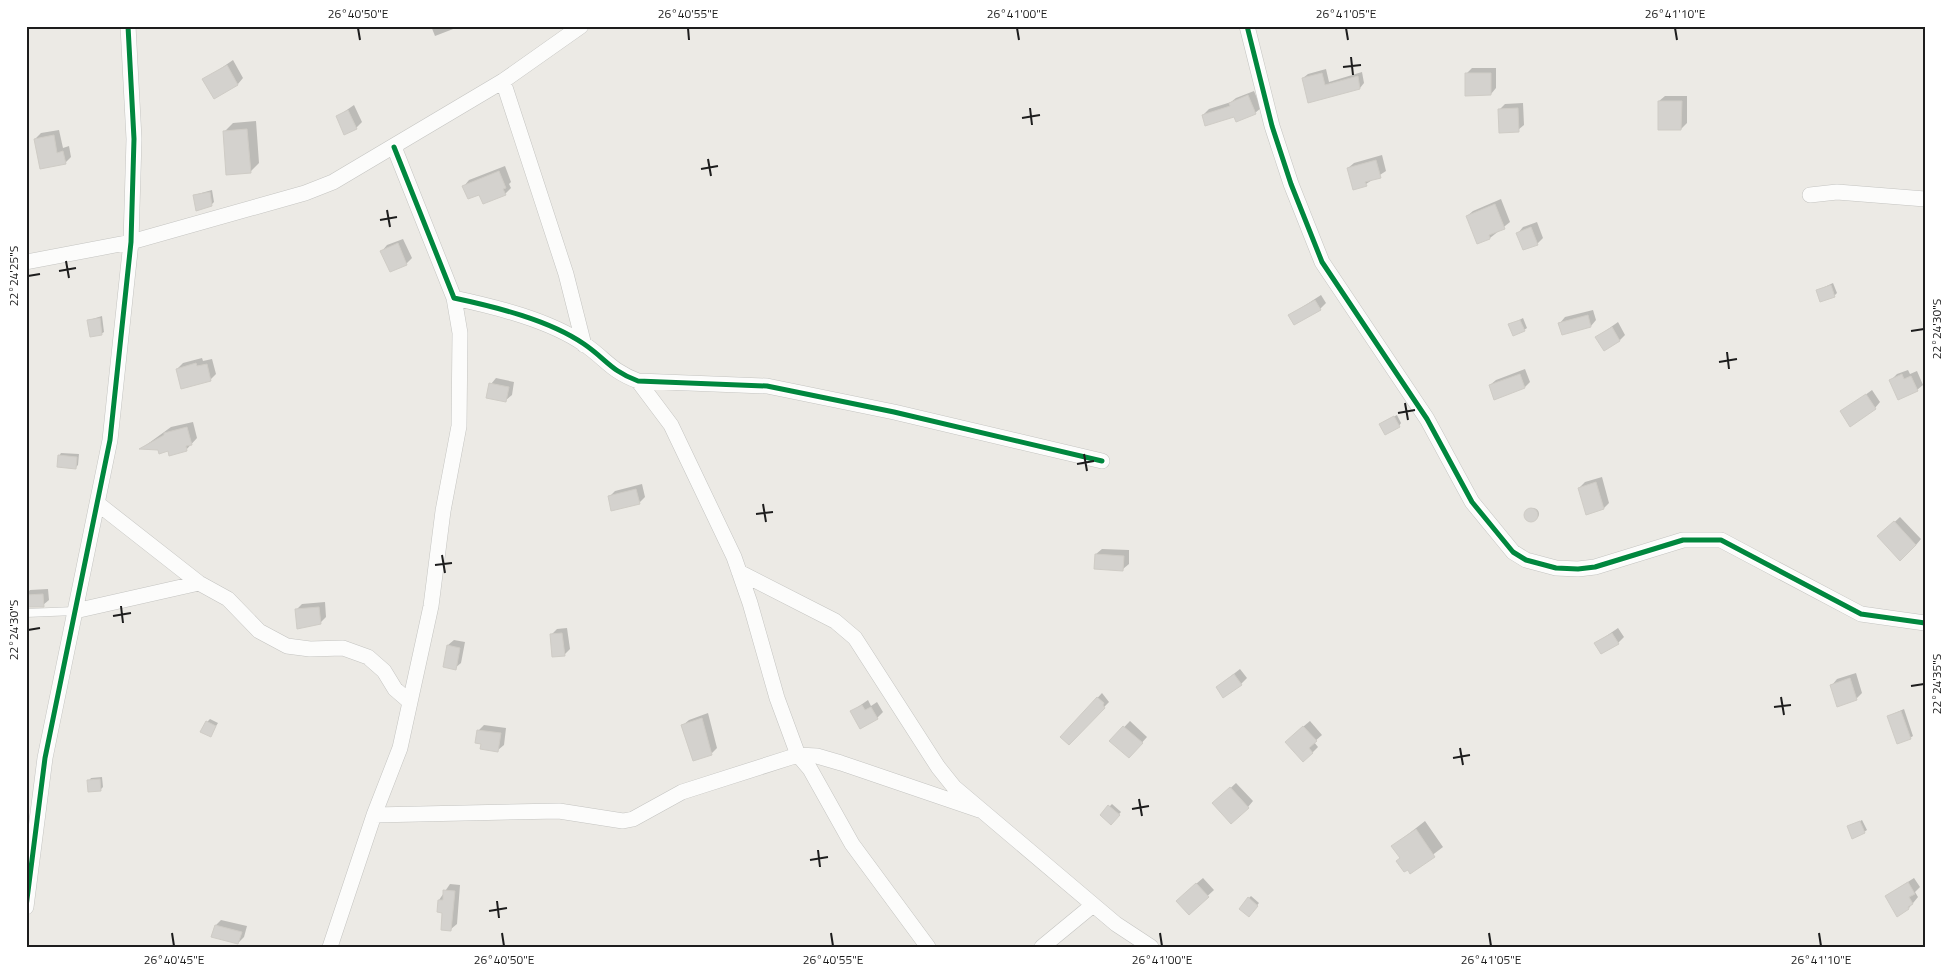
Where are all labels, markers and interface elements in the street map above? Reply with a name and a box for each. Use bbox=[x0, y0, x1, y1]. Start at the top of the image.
text: 26°40'50"E bbox=[328, 4, 389, 23]
text: 26°40'55"E bbox=[658, 4, 719, 23]
text: 26°41'00"E bbox=[987, 4, 1048, 23]
text: 26°41'05"E bbox=[1316, 4, 1377, 23]
text: 26°41'10"E bbox=[1645, 4, 1706, 23]
text: 22°24'25"S bbox=[4, 246, 23, 306]
text: 22°24'30"S bbox=[1927, 299, 1946, 359]
text: 22°24'30"S bbox=[4, 600, 23, 660]
text: 22°24'35"S bbox=[1927, 654, 1946, 714]
text: 26°40'45"E bbox=[144, 950, 205, 969]
text: 26°40'50"E bbox=[474, 950, 535, 969]
text: 26°40'55"E bbox=[803, 950, 864, 969]
text: 26°41'00"E bbox=[1132, 950, 1193, 969]
text: 26°41'05"E bbox=[1461, 950, 1522, 969]
text: 26°41'10"E bbox=[1791, 950, 1852, 969]

